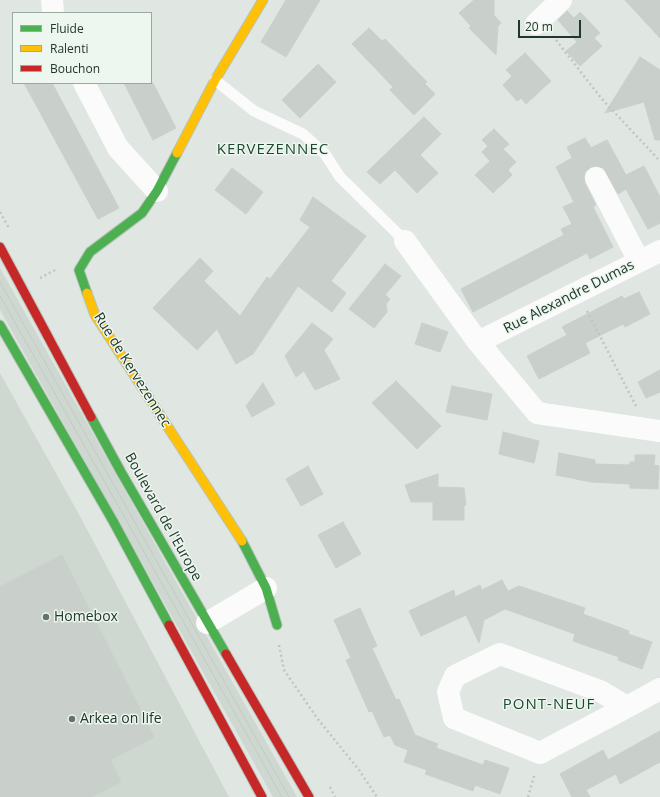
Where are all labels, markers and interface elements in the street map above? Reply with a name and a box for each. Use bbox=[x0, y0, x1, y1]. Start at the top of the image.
legend bbox=[12, 12, 152, 84]
scale bar bbox=[520, 12, 583, 38]
text: 20 m bbox=[525, 18, 553, 35]
text: Fluide bbox=[50, 20, 84, 37]
text: Ralenti bbox=[50, 40, 89, 57]
text: Bouchon bbox=[50, 60, 100, 77]
district label: KERVEZENNEC bbox=[217, 141, 329, 159]
street label: Rue Alexandre Dumas bbox=[501, 257, 637, 337]
street label: Rue de Kervezennec bbox=[90, 310, 174, 430]
street label: Boulevard de l'Europe bbox=[121, 450, 205, 584]
place label: Homebox bbox=[54, 609, 118, 625]
marker: Homebox bbox=[41, 612, 51, 622]
district label: PONT-NEUF bbox=[503, 696, 595, 714]
place label: Arkea on life bbox=[80, 711, 161, 727]
marker: Arkea on life bbox=[67, 714, 77, 724]

